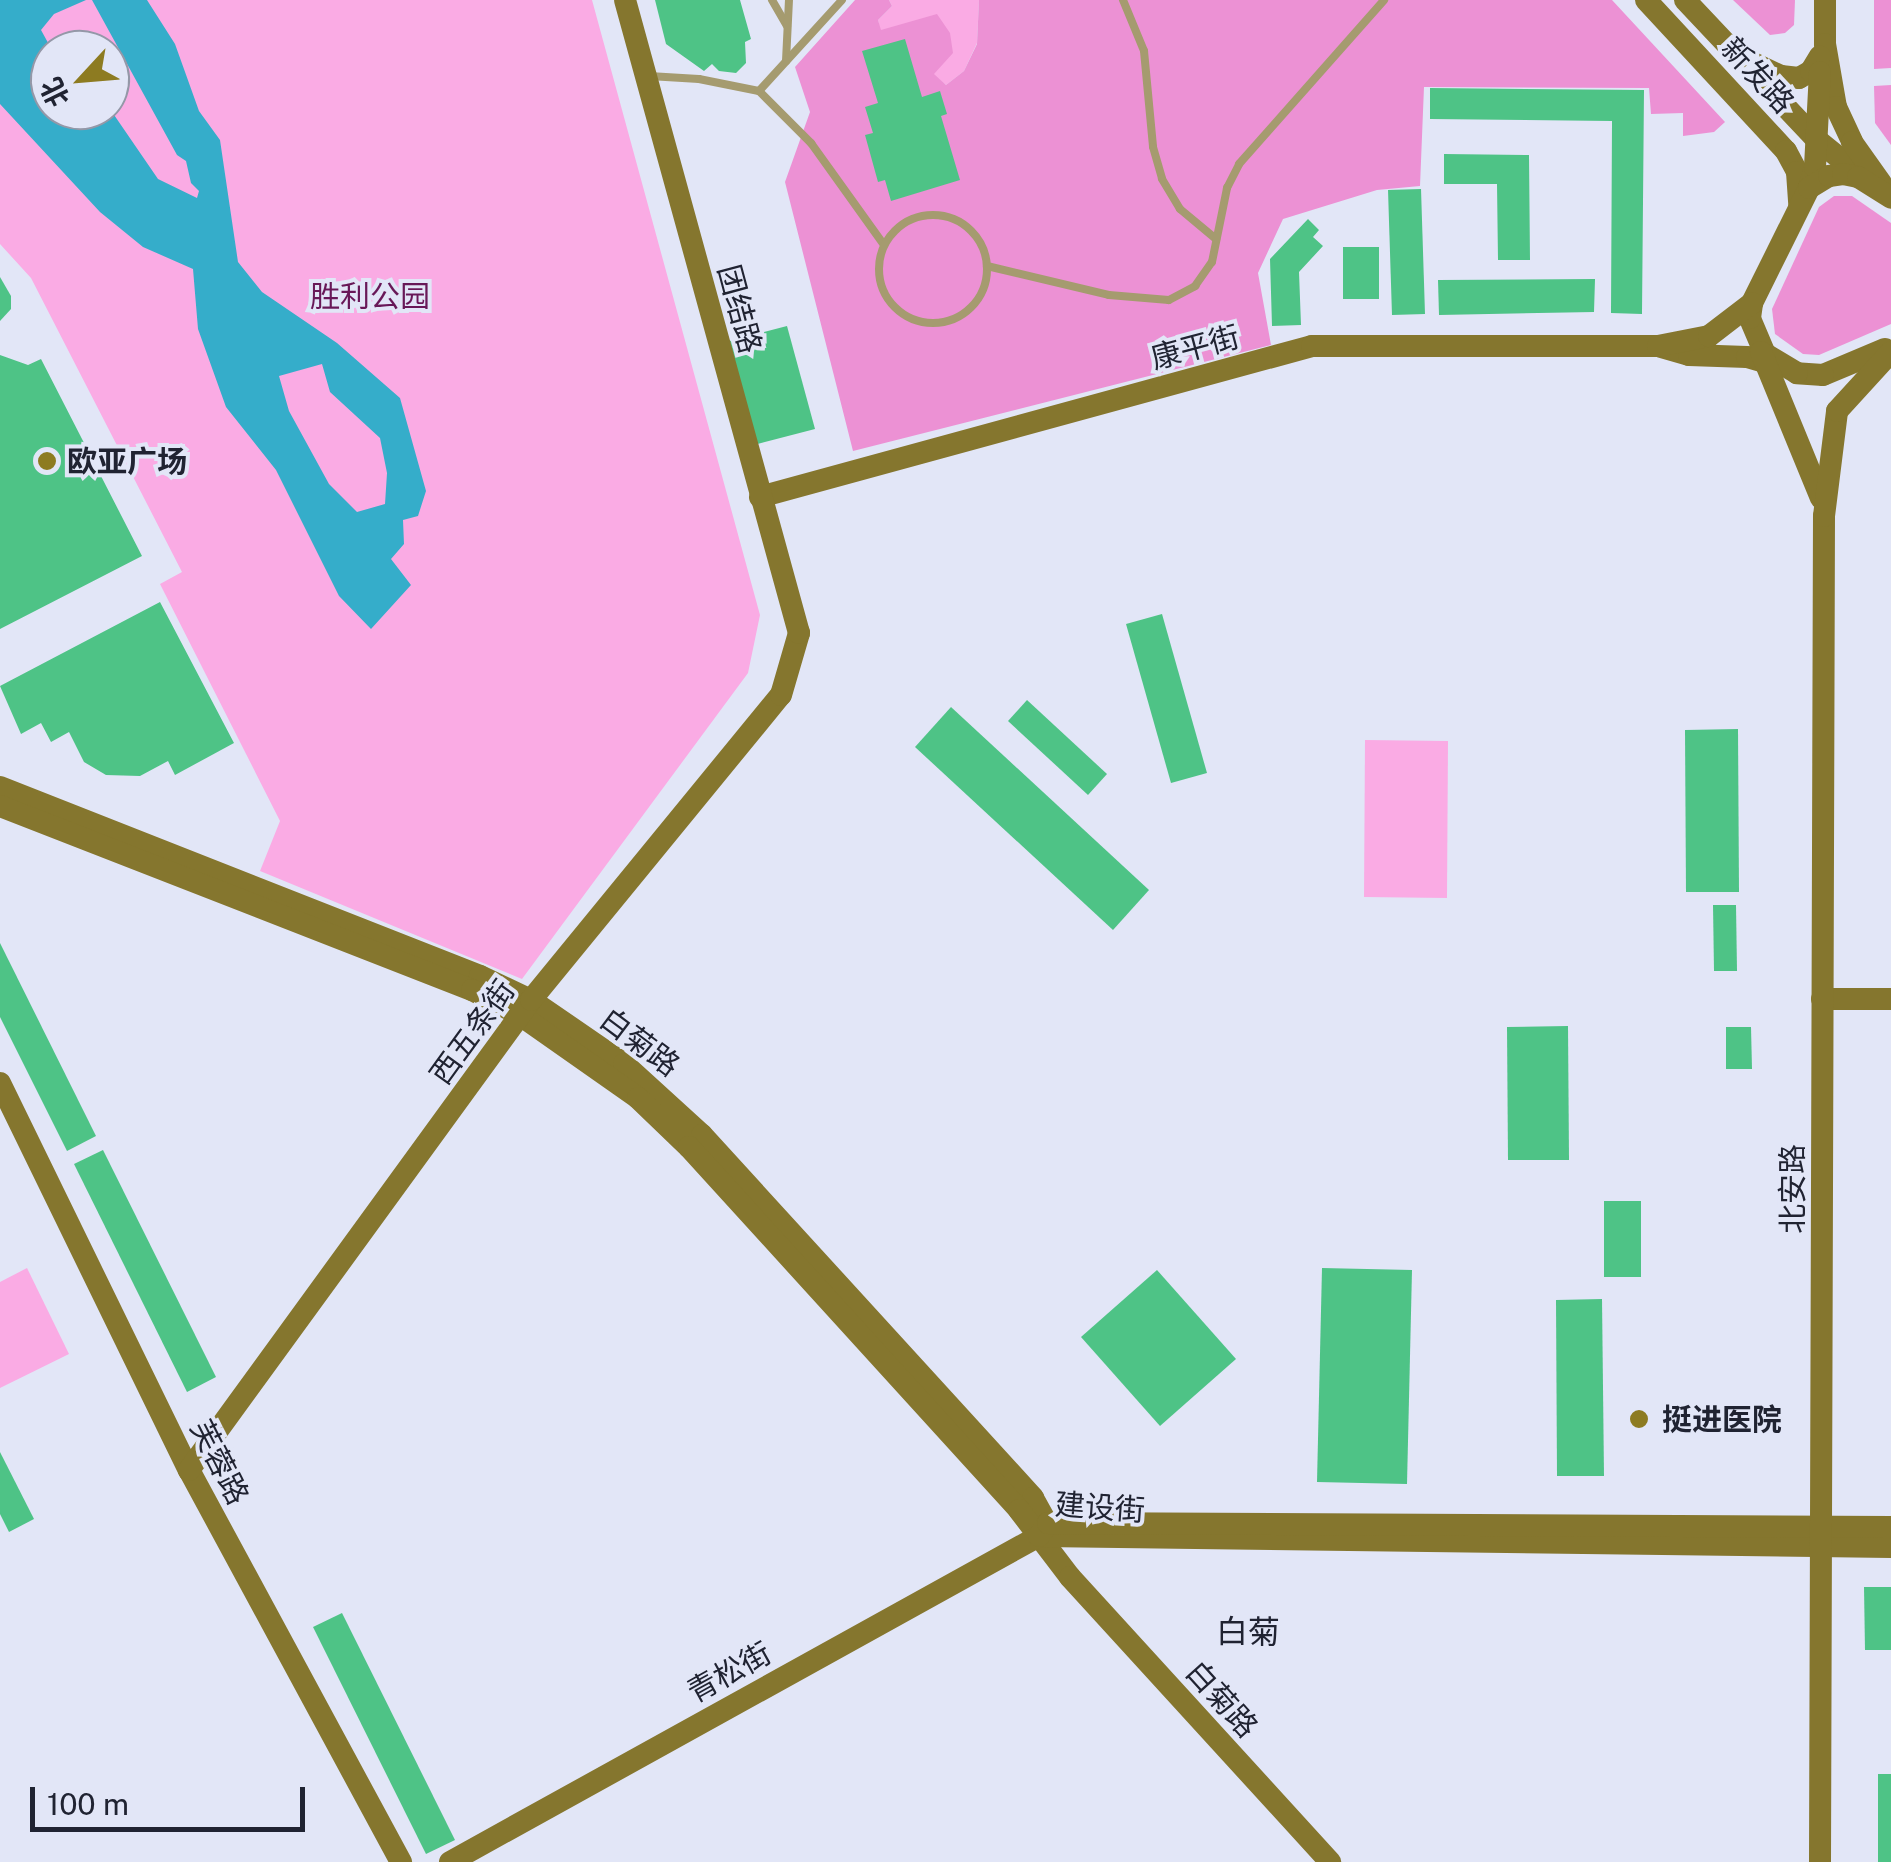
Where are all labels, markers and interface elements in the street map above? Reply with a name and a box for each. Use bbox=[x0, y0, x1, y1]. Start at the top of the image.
north arrow bbox=[30, 30, 130, 130]
street label: 新发路 bbox=[1714, 30, 1802, 120]
text: 北 bbox=[33, 73, 75, 112]
street label: 团结路 bbox=[711, 261, 769, 357]
park label: 胜利公园 bbox=[310, 278, 430, 314]
street label: 康平街 bbox=[1147, 318, 1243, 376]
place label: 欧亚广场 bbox=[67, 443, 187, 479]
marker: 欧亚广场 bbox=[36, 450, 58, 472]
street label: 西五条街 bbox=[422, 973, 522, 1091]
street label: 白菊路 bbox=[593, 1001, 687, 1083]
street label: 北安路 bbox=[1774, 1144, 1810, 1234]
place label: 挺进医院 bbox=[1662, 1401, 1782, 1437]
marker: 挺进医院 bbox=[1626, 1406, 1652, 1432]
street label: 芙蓉路 bbox=[184, 1414, 256, 1510]
street label: 建设街 bbox=[1054, 1486, 1146, 1528]
district label: 白菊 bbox=[1216, 1613, 1280, 1651]
street label: 青松街 bbox=[681, 1634, 777, 1710]
street label: 白菊路 bbox=[1179, 1654, 1265, 1744]
scale bar bbox=[35, 1767, 310, 1829]
text: 100 m bbox=[47, 1786, 129, 1822]

